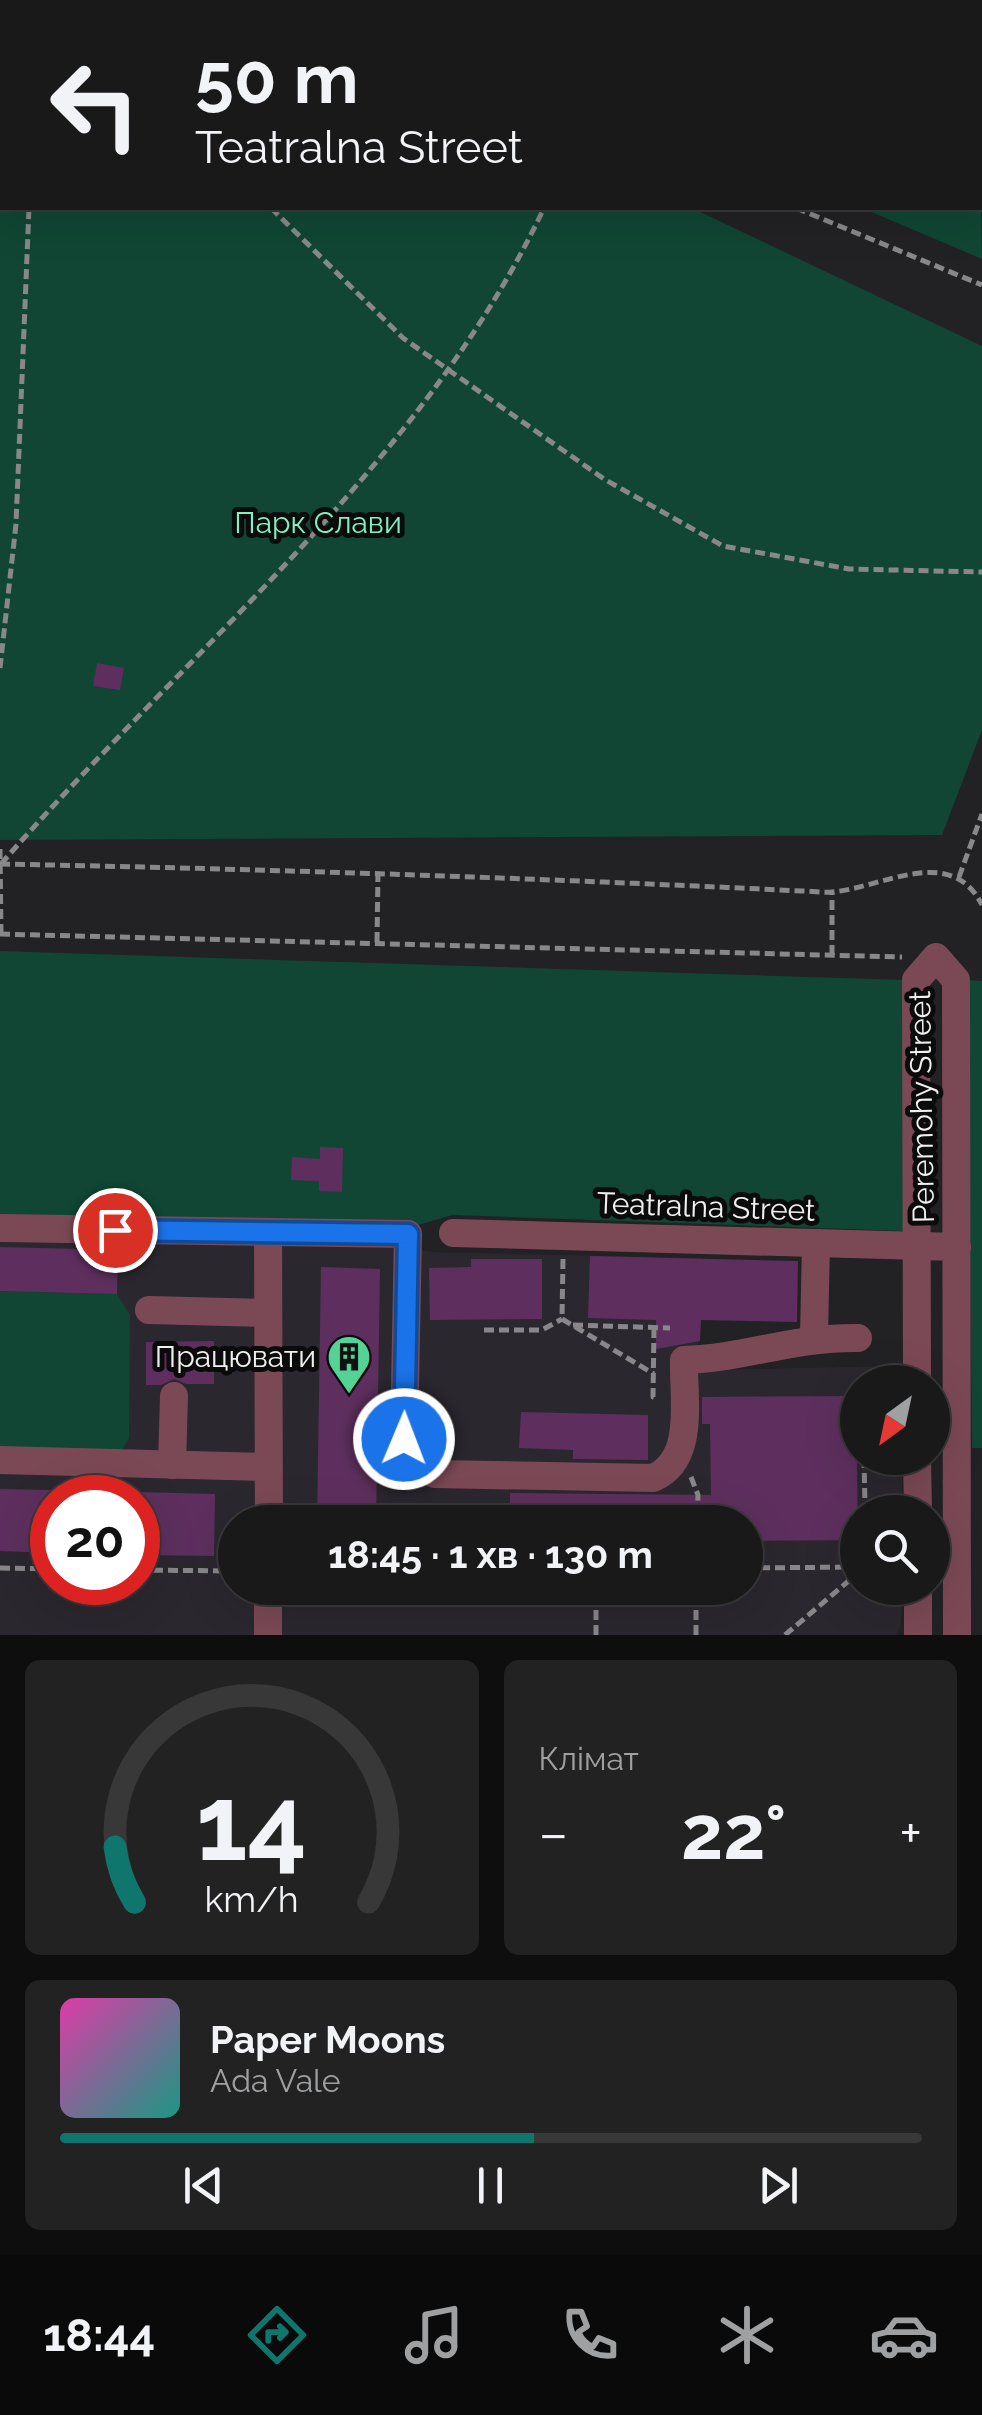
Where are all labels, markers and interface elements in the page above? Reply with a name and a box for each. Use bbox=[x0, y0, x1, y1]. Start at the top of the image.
text: 50 m bbox=[195, 37, 359, 119]
icon: left bbox=[30, 40, 160, 170]
text: Teatralna Street bbox=[195, 121, 523, 174]
park label: Парк Слави bbox=[234, 505, 402, 540]
street label: Peremohy Street bbox=[902, 990, 941, 1224]
street label: Teatralna Street bbox=[596, 1185, 816, 1228]
pin bbox=[73, 1188, 158, 1273]
icon: arrive bbox=[88, 1203, 143, 1258]
building icon: Працювати bbox=[326, 1334, 372, 1395]
place label: Працювати bbox=[155, 1339, 316, 1374]
north arrow bbox=[840, 1365, 950, 1475]
map controls bbox=[840, 1365, 950, 1605]
position arrow bbox=[352, 1387, 456, 1491]
speed limit sign: 20 bbox=[30, 1475, 160, 1605]
button: search bbox=[840, 1495, 950, 1605]
text: 18:45 · 1 хв · 130 m bbox=[328, 1532, 653, 1577]
text: Клімат bbox=[539, 1740, 639, 1777]
text: 14 bbox=[196, 1762, 307, 1884]
text: 22° bbox=[681, 1788, 786, 1877]
text: − bbox=[539, 1801, 568, 1866]
text: + bbox=[899, 1801, 922, 1866]
text: km/h bbox=[205, 1878, 299, 1920]
text: Paper Moons bbox=[210, 2017, 445, 2062]
text: Ada Vale bbox=[210, 2062, 341, 2099]
icon: previous bbox=[176, 2158, 231, 2213]
icon: pause bbox=[463, 2158, 518, 2213]
icon: next bbox=[751, 2158, 806, 2213]
icon: directions bbox=[242, 2300, 312, 2370]
icon: music bbox=[399, 2300, 469, 2370]
icon: phone bbox=[555, 2300, 625, 2370]
icon: climate bbox=[712, 2300, 782, 2370]
icon: car bbox=[869, 2300, 939, 2370]
text: 18:44 bbox=[43, 2309, 155, 2362]

